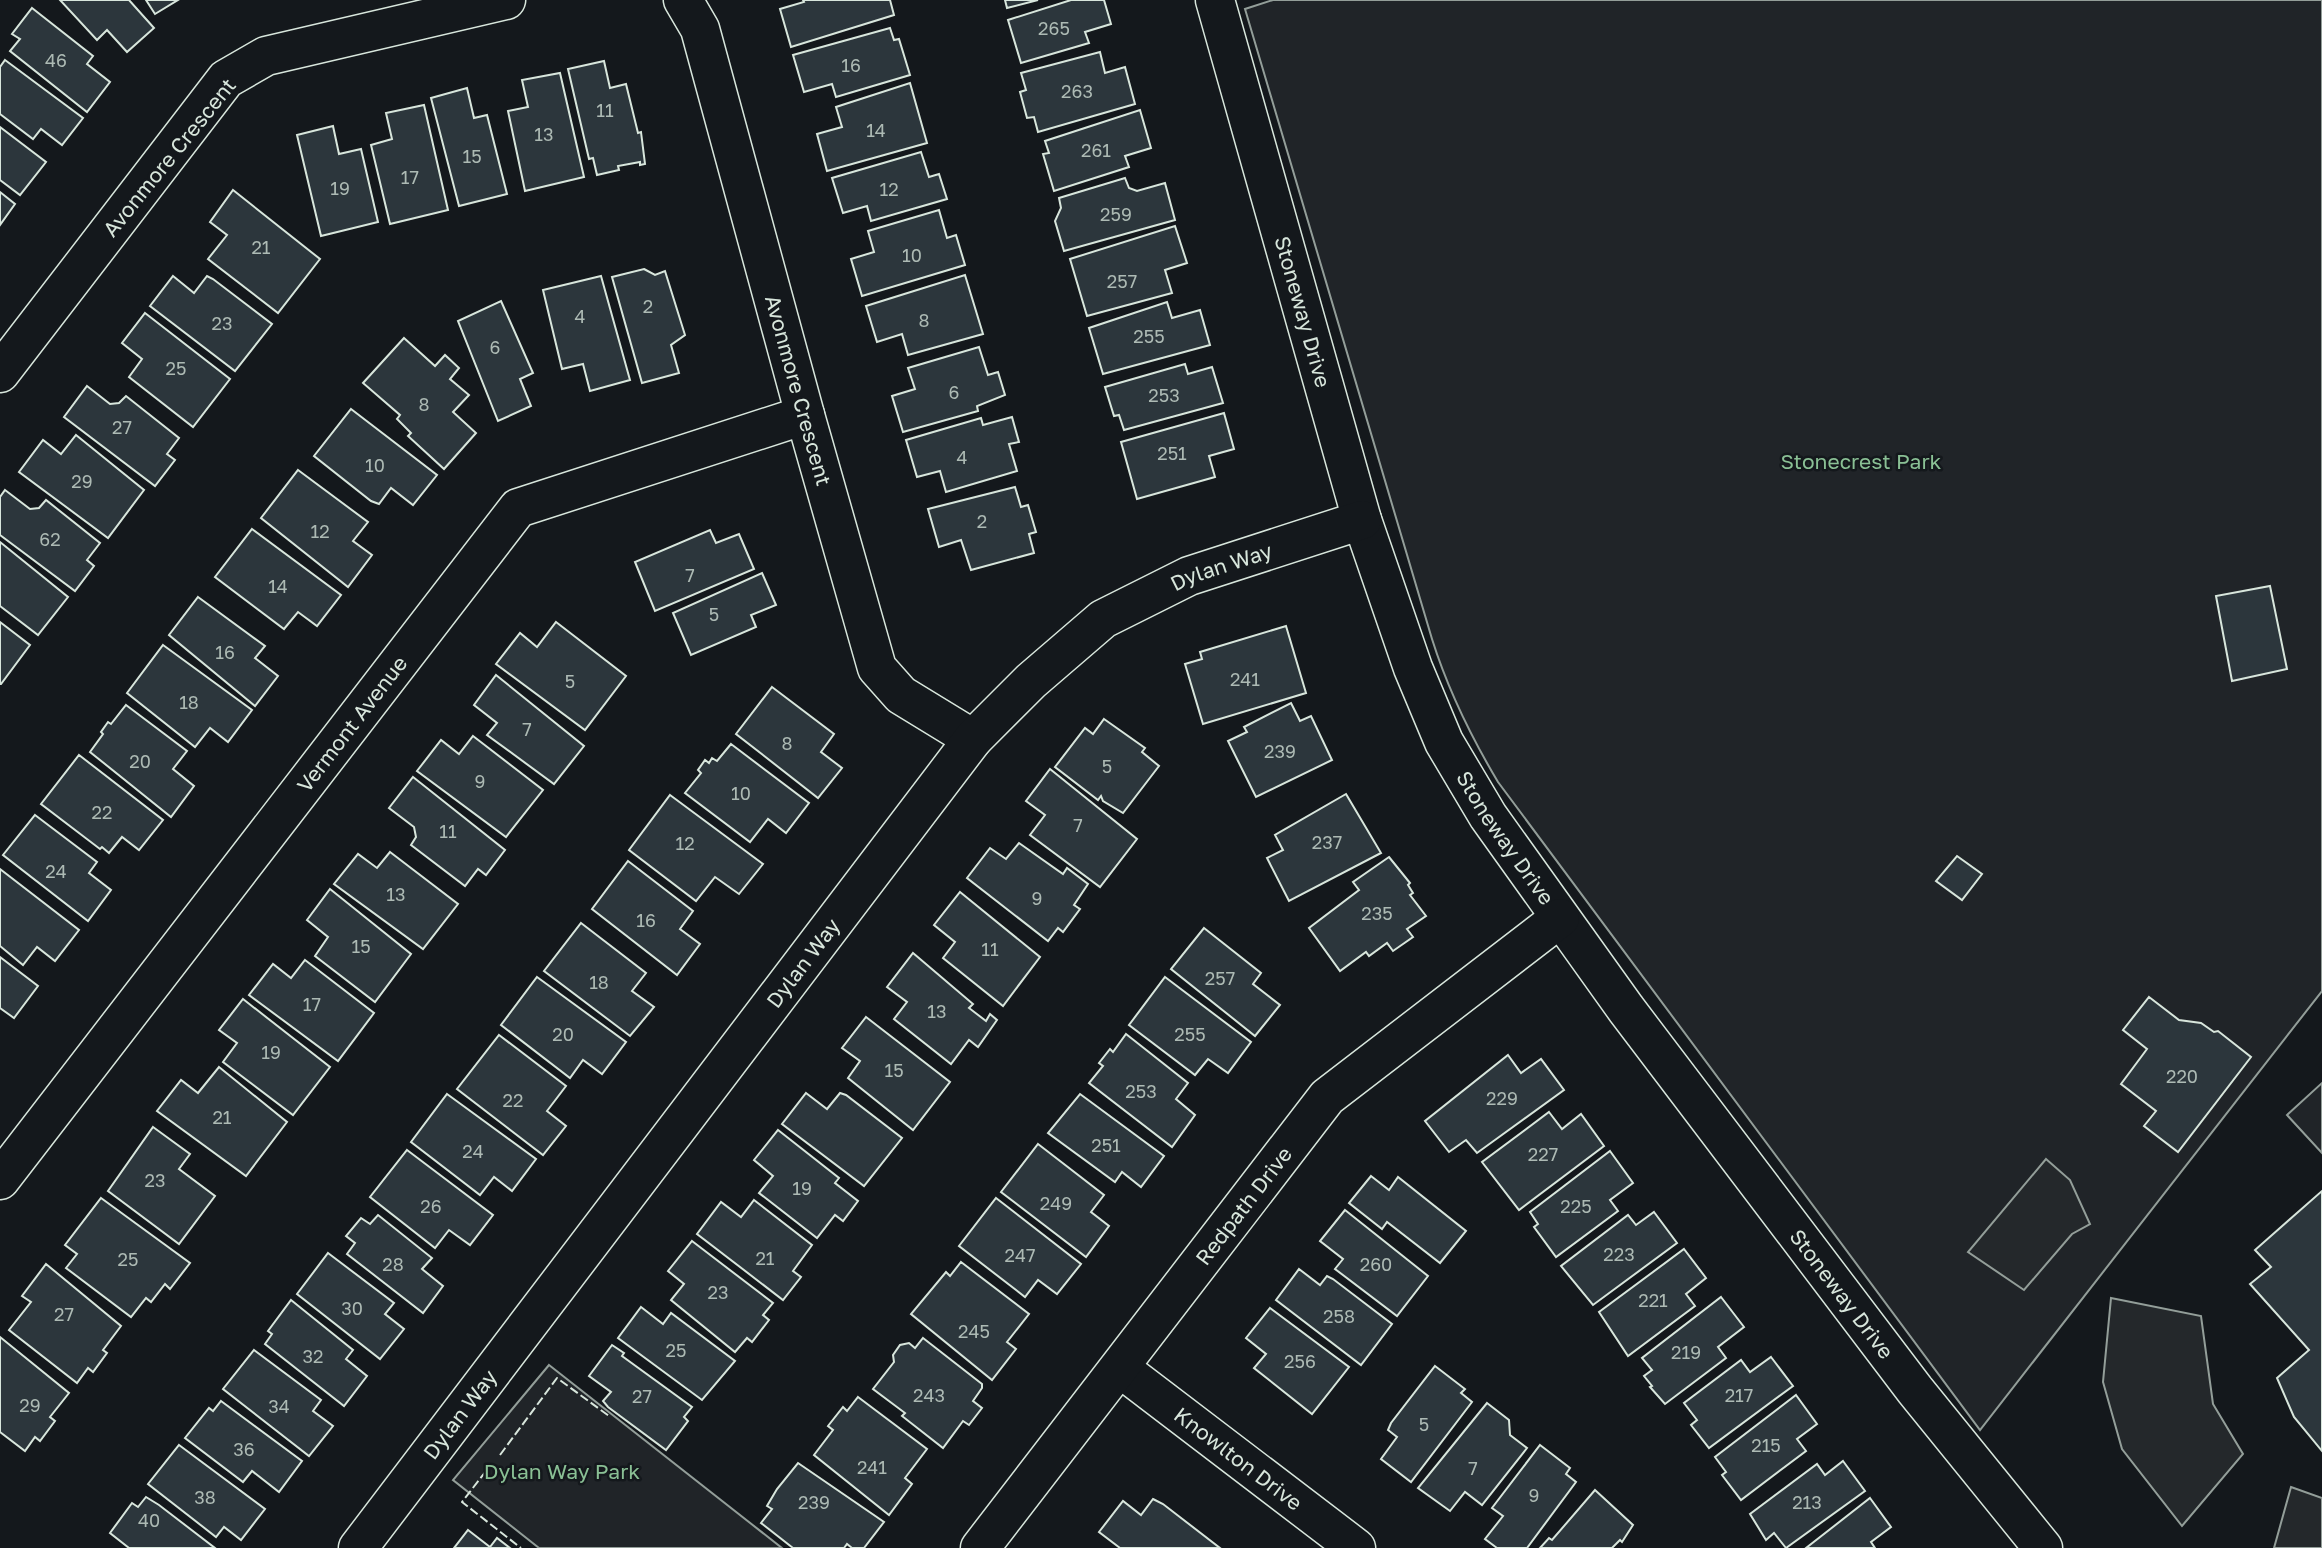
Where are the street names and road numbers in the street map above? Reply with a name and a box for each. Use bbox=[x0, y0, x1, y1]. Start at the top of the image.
street label: Avonmore Crescent bbox=[97, 72, 241, 242]
street label: Stoneway Drive bbox=[1269, 233, 1337, 390]
street label: Avonmore Crescent bbox=[760, 292, 837, 488]
street label: Dylan Way bbox=[1166, 537, 1276, 596]
street label: Vermont Avenue bbox=[291, 651, 412, 797]
street label: Stoneway Drive bbox=[1451, 766, 1560, 910]
street label: Dylan Way bbox=[760, 913, 845, 1013]
street label: Redpath Drive bbox=[1190, 1141, 1297, 1270]
street label: Stoneway Drive bbox=[1785, 1224, 1900, 1364]
street label: Dylan Way bbox=[417, 1364, 502, 1464]
street label: Knowlton Drive bbox=[1169, 1401, 1308, 1516]

